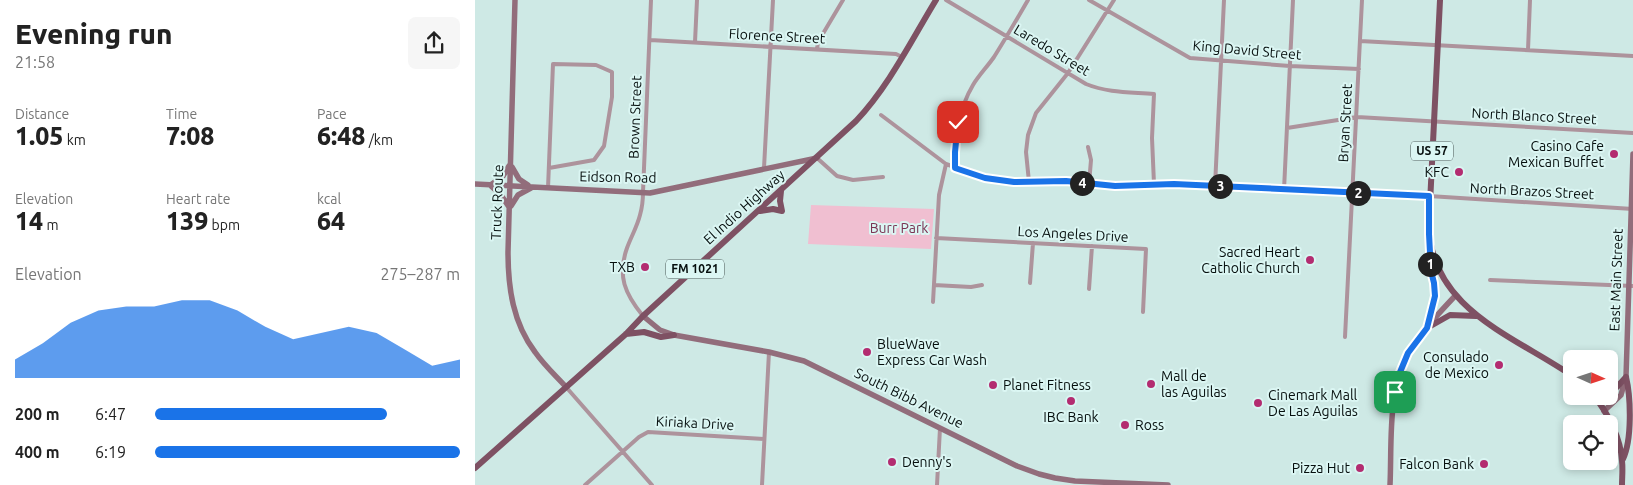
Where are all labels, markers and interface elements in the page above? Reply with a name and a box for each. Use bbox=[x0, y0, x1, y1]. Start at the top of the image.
button: share bbox=[408, 17, 460, 69]
text: Evening run bbox=[15, 18, 173, 49]
street label: Laredo Street bbox=[1011, 21, 1093, 79]
street label: Florence Street bbox=[728, 25, 826, 47]
street label: King David Street bbox=[1192, 37, 1303, 63]
text: 21:58 bbox=[15, 53, 55, 71]
street label: Brown Street bbox=[626, 74, 644, 159]
street label: Bryan Street bbox=[1335, 83, 1355, 163]
pin bbox=[937, 101, 979, 143]
street label: North Blanco Street bbox=[1471, 105, 1597, 127]
text: Distance bbox=[15, 106, 69, 122]
text: Time bbox=[166, 106, 197, 122]
text: Pace bbox=[317, 106, 347, 122]
icon: check bbox=[944, 108, 972, 136]
text: 1.05 bbox=[15, 122, 63, 150]
text: 7:08 bbox=[166, 122, 214, 150]
text: 6:48 bbox=[317, 122, 365, 150]
text: km bbox=[63, 132, 86, 148]
text: /km bbox=[365, 132, 393, 148]
place label: Casino Cafe Mexican Buffet bbox=[1508, 138, 1604, 170]
road number: US 57 bbox=[1411, 142, 1453, 160]
marker: Casino Cafe Mexican Buffet bbox=[1608, 148, 1620, 160]
street label: Truck Route bbox=[488, 164, 506, 240]
place label: KFC bbox=[1425, 164, 1449, 180]
street label: El Indio Highway bbox=[700, 166, 788, 247]
marker: KFC bbox=[1453, 166, 1465, 178]
street label: Eidson Road bbox=[579, 168, 657, 186]
pin: 4 bbox=[1069, 170, 1095, 196]
pin: 3 bbox=[1207, 174, 1233, 198]
text: 4 bbox=[1079, 175, 1086, 191]
text: 3 bbox=[1217, 178, 1224, 194]
pin: 2 bbox=[1345, 180, 1371, 206]
street label: North Brazos Street bbox=[1469, 180, 1595, 202]
text: 2 bbox=[1355, 185, 1362, 201]
text: Elevation bbox=[15, 191, 73, 207]
text: Heart rate bbox=[166, 191, 230, 207]
text: kcal bbox=[317, 191, 341, 207]
text: 14 bbox=[15, 207, 43, 235]
text: 139 bbox=[166, 207, 208, 235]
text: 64 bbox=[317, 207, 345, 235]
text: m bbox=[43, 217, 59, 233]
text: bpm bbox=[208, 217, 240, 233]
park label: Burr Park bbox=[870, 220, 928, 236]
street label: Los Angeles Drive bbox=[1017, 223, 1129, 245]
street label: East Main Street bbox=[1606, 228, 1626, 332]
place label: Sacred Heart Catholic Church bbox=[1201, 244, 1300, 276]
pin: 1 bbox=[1417, 252, 1443, 276]
marker: Sacred Heart Catholic Church bbox=[1304, 254, 1316, 266]
text: 1 bbox=[1427, 256, 1434, 272]
place label: TXB bbox=[609, 259, 635, 275]
road number: FM 1021 bbox=[666, 260, 724, 278]
marker: TXB bbox=[639, 261, 651, 273]
text: Elevation bbox=[15, 265, 82, 283]
text: 275–287 m bbox=[380, 265, 460, 283]
place label: BlueWave Express Car Wash bbox=[877, 336, 987, 368]
marker: BlueWave Express Car Wash bbox=[861, 346, 873, 358]
place label: Consulado de Mexico bbox=[1423, 349, 1489, 381]
north arrow bbox=[1563, 350, 1617, 405]
map controls bbox=[1563, 350, 1618, 470]
marker: Consulado de Mexico bbox=[1493, 359, 1505, 371]
street label: South Bibb Avenue bbox=[852, 365, 966, 431]
place label: Mall de las Aguilas bbox=[1161, 368, 1227, 400]
pin bbox=[1374, 371, 1416, 413]
place label: Planet Fitness bbox=[1003, 377, 1091, 393]
marker: Mall de las Aguilas bbox=[1145, 378, 1157, 390]
icon: arrive bbox=[1381, 378, 1409, 406]
marker: Planet Fitness bbox=[987, 379, 999, 391]
place label: Cinemark Mall De Las Aguilas bbox=[1268, 387, 1358, 419]
marker: IBC Bank bbox=[1065, 395, 1077, 407]
marker: Cinemark Mall De Las Aguilas bbox=[1252, 397, 1264, 409]
text: 200 m bbox=[15, 405, 60, 423]
text: 6:47 bbox=[95, 405, 126, 423]
place label: IBC Bank bbox=[1043, 409, 1099, 425]
street label: Kiriaka Drive bbox=[655, 413, 735, 433]
button: locate bbox=[1563, 415, 1618, 470]
place label: Ross bbox=[1135, 417, 1164, 433]
marker: Ross bbox=[1119, 419, 1131, 431]
text: 400 m bbox=[15, 443, 60, 461]
text: 6:19 bbox=[95, 443, 126, 461]
place label: Denny's bbox=[902, 454, 952, 470]
marker: Denny's bbox=[886, 456, 898, 468]
place label: Falcon Bank bbox=[1399, 456, 1474, 472]
marker: Falcon Bank bbox=[1478, 458, 1490, 470]
place label: Pizza Hut bbox=[1292, 460, 1350, 476]
marker: Pizza Hut bbox=[1354, 462, 1366, 474]

